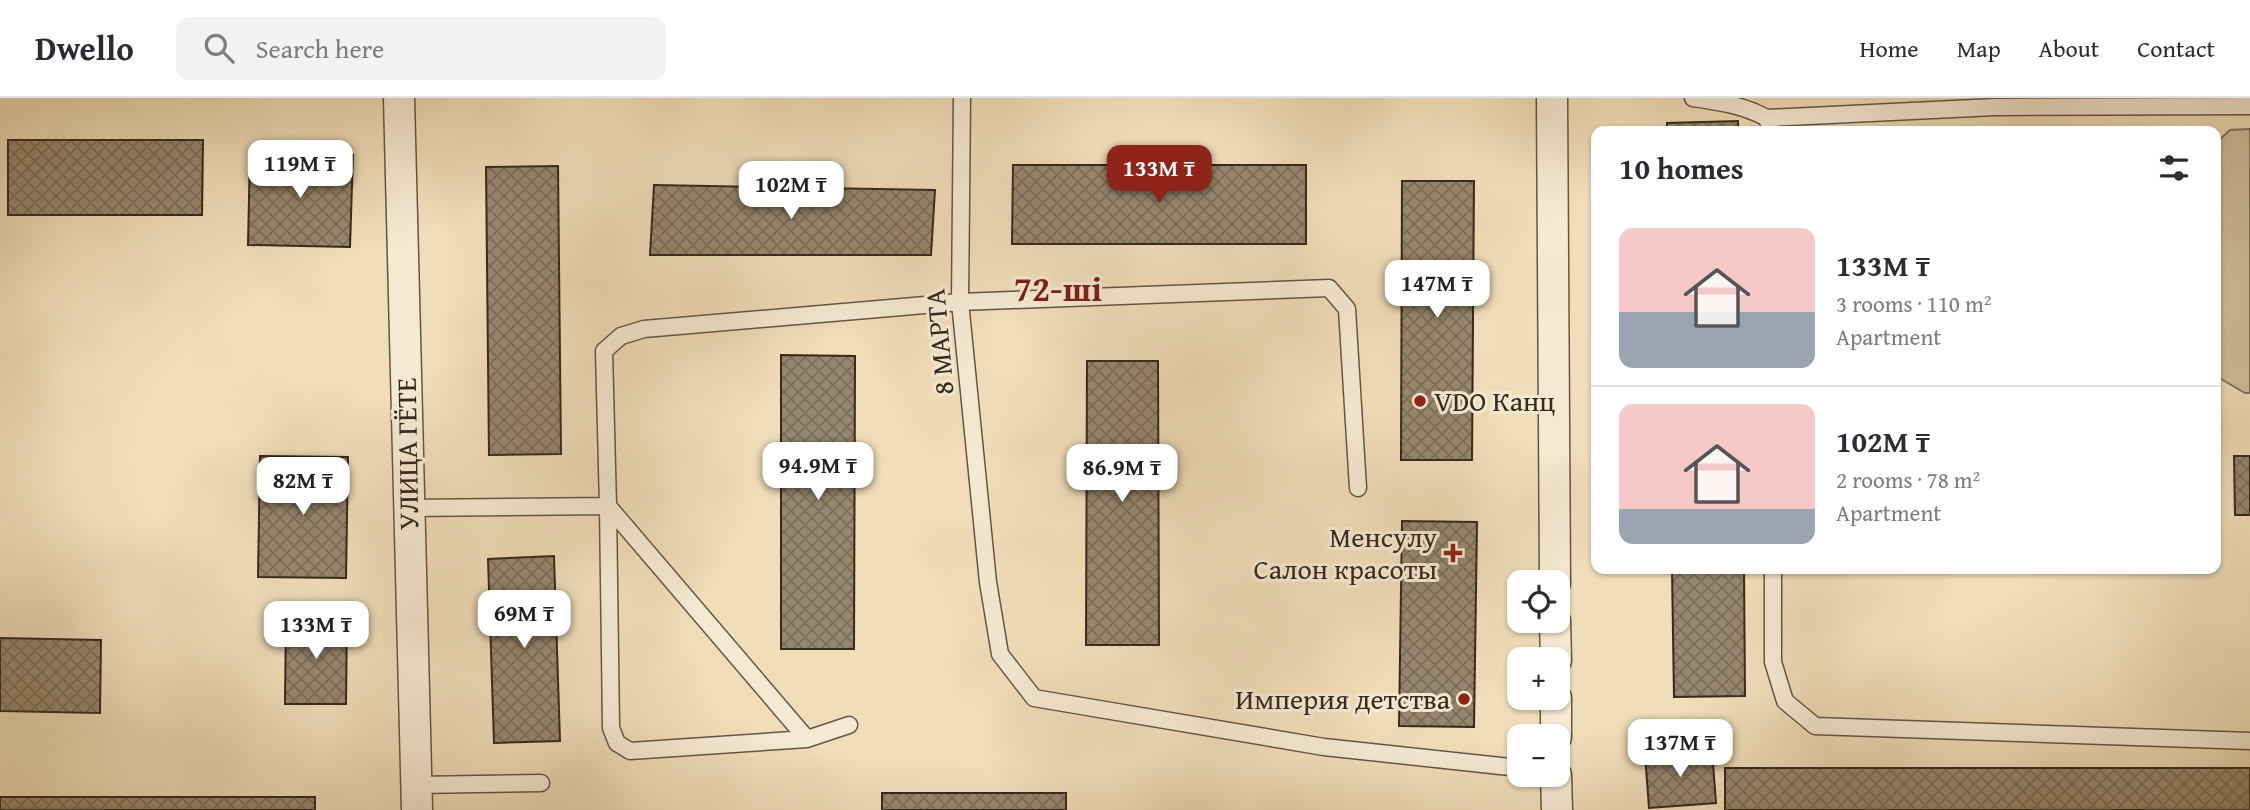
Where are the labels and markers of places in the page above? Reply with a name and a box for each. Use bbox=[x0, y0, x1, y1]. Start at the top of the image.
pin: 119M ₸ bbox=[243, 140, 357, 200]
pin: 133M ₸ bbox=[1102, 146, 1216, 205]
pin: 102M ₸ bbox=[734, 162, 848, 221]
pin: 147M ₸ bbox=[1380, 260, 1494, 320]
place label: VDO Канц bbox=[1434, 380, 1555, 421]
marker: VDO Канц bbox=[1412, 393, 1428, 409]
pin: 94.9M ₸ bbox=[753, 442, 883, 502]
pin: 86.9M ₸ bbox=[1057, 444, 1187, 504]
pin: 82M ₸ bbox=[254, 458, 352, 517]
place label: Менсулу Салон красоты bbox=[1253, 516, 1437, 589]
marker: Менсулу Салон красоты bbox=[1443, 543, 1463, 563]
pin: 69M ₸ bbox=[475, 590, 573, 650]
pin: 133M ₸ bbox=[259, 602, 373, 661]
place label: Империя детства bbox=[1235, 678, 1451, 719]
marker: Империя детства bbox=[1456, 691, 1472, 707]
pin: 137M ₸ bbox=[1623, 720, 1737, 779]

